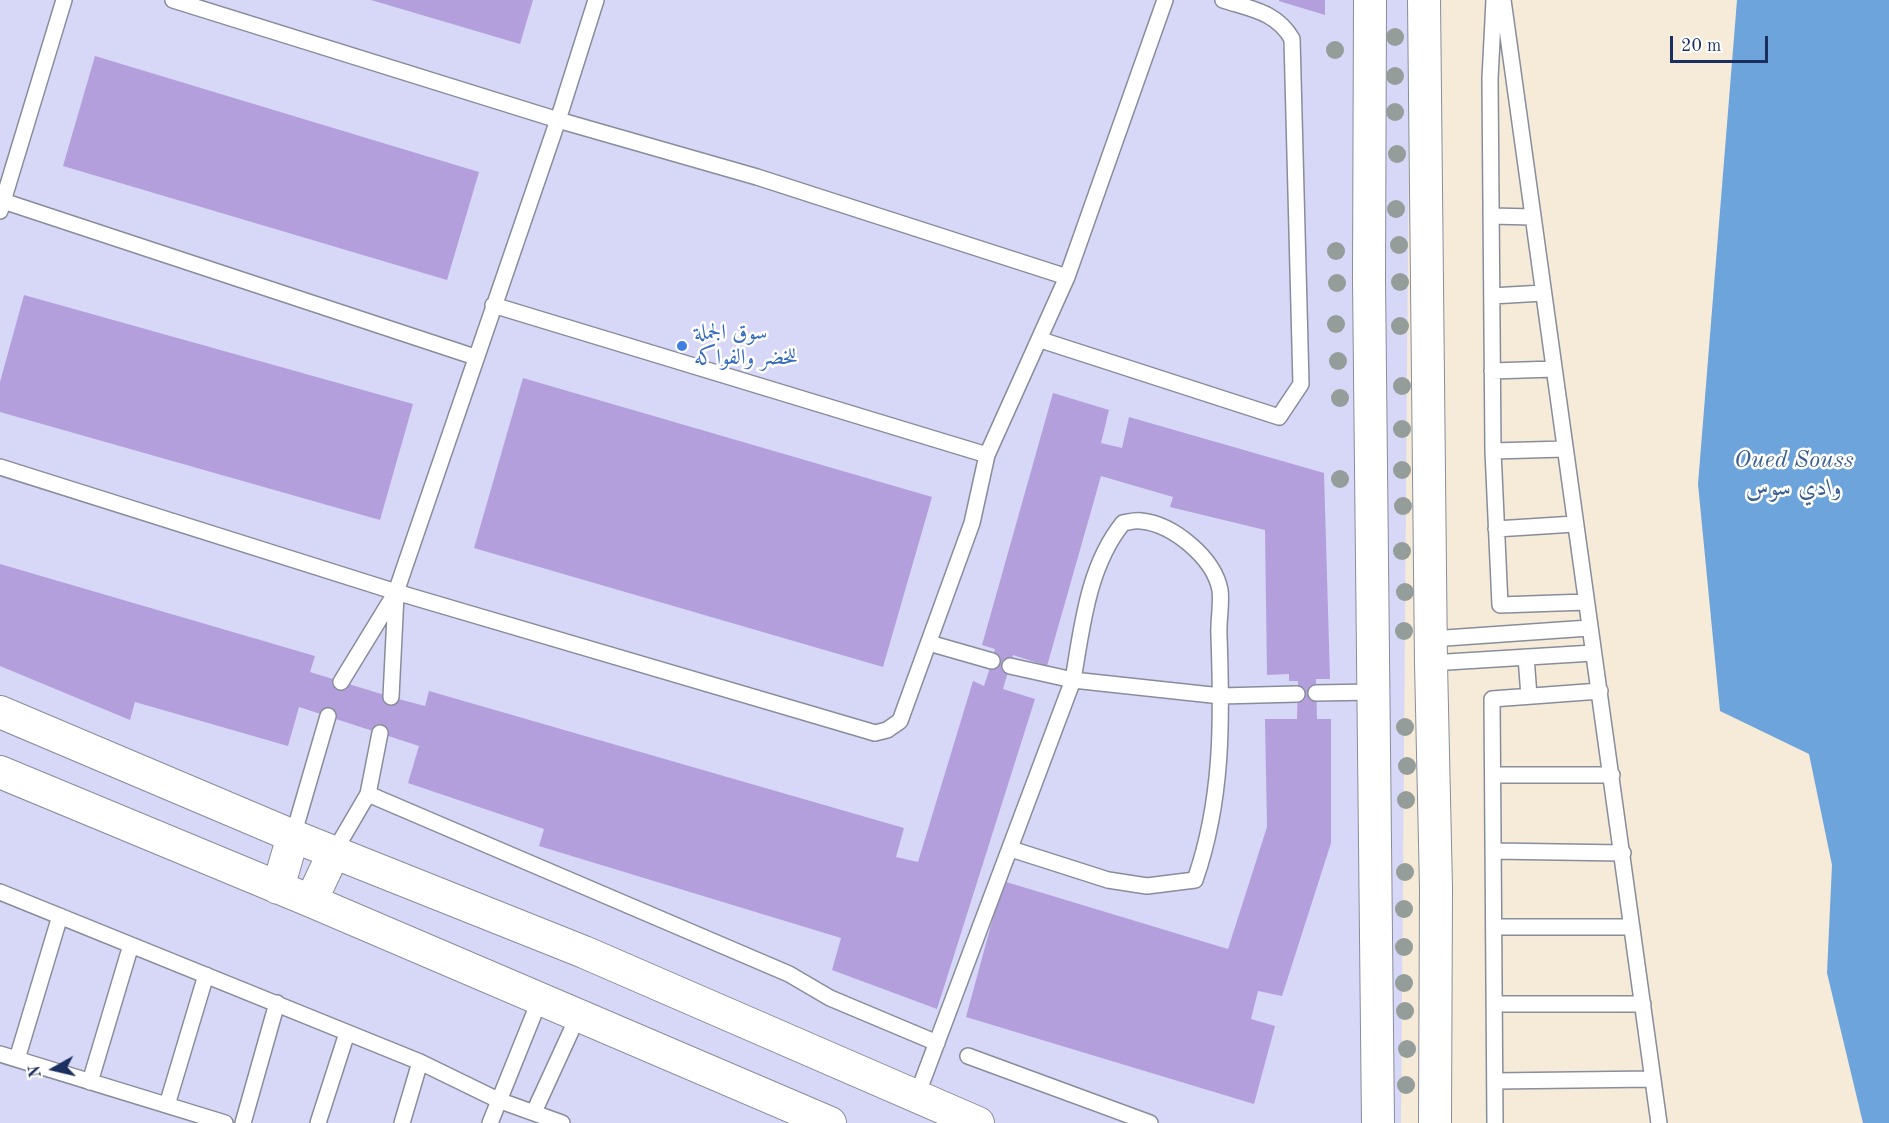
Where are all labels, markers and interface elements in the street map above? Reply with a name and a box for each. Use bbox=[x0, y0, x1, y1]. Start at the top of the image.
scale bar bbox=[1673, 24, 1770, 62]
text: 20 m bbox=[1681, 37, 1721, 55]
place label: سوق الجملة للخضر والفواكه bbox=[694, 320, 798, 372]
marker: سوق الجملة للخضر والفواكه bbox=[675, 339, 689, 353]
water label: Oued Souss وادي سوس bbox=[1734, 447, 1854, 503]
north arrow bbox=[24, 1039, 84, 1099]
text: N bbox=[27, 1064, 45, 1079]

